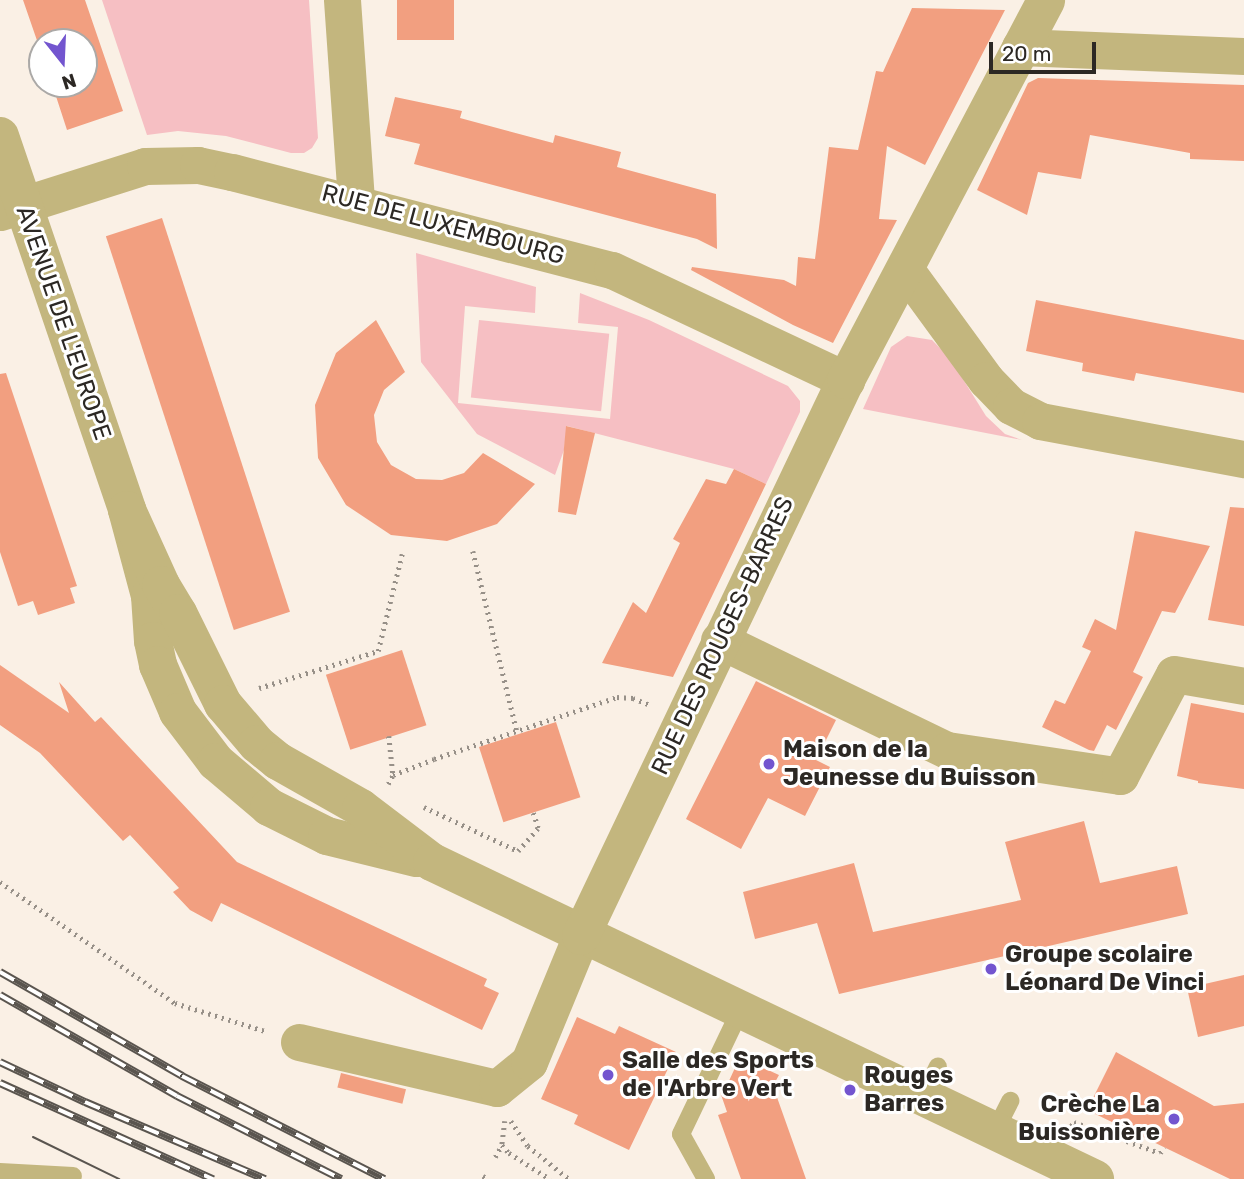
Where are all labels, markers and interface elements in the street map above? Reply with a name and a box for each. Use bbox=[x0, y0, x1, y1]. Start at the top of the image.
north arrow bbox=[28, 28, 98, 98]
scale bar bbox=[992, 28, 1099, 72]
text: 20 m bbox=[1002, 41, 1051, 66]
text: N bbox=[59, 68, 79, 95]
street label: RUE DE LUXEMBOURG bbox=[319, 179, 567, 271]
street label: AVENUE DE L'EUROPE bbox=[9, 202, 117, 444]
street label: RUE DES ROUGES-BARRES bbox=[646, 492, 800, 780]
place label: Maison de la Jeunesse du Buisson bbox=[783, 736, 1036, 792]
marker: Maison de la Jeunesse du Buisson bbox=[761, 756, 777, 772]
place label: Groupe scolaire Léonard De Vinci bbox=[1005, 941, 1205, 997]
marker: Groupe scolaire Léonard De Vinci bbox=[983, 961, 999, 977]
place label: Salle des Sports de l'Arbre Vert bbox=[622, 1047, 814, 1103]
place label: Rouges Barres bbox=[864, 1062, 953, 1118]
marker: Salle des Sports de l'Arbre Vert bbox=[600, 1067, 616, 1083]
marker: Rouges Barres bbox=[842, 1082, 858, 1098]
place label: Crèche La Buissonière bbox=[1018, 1091, 1160, 1147]
marker: Crèche La Buissonière bbox=[1166, 1111, 1182, 1127]

